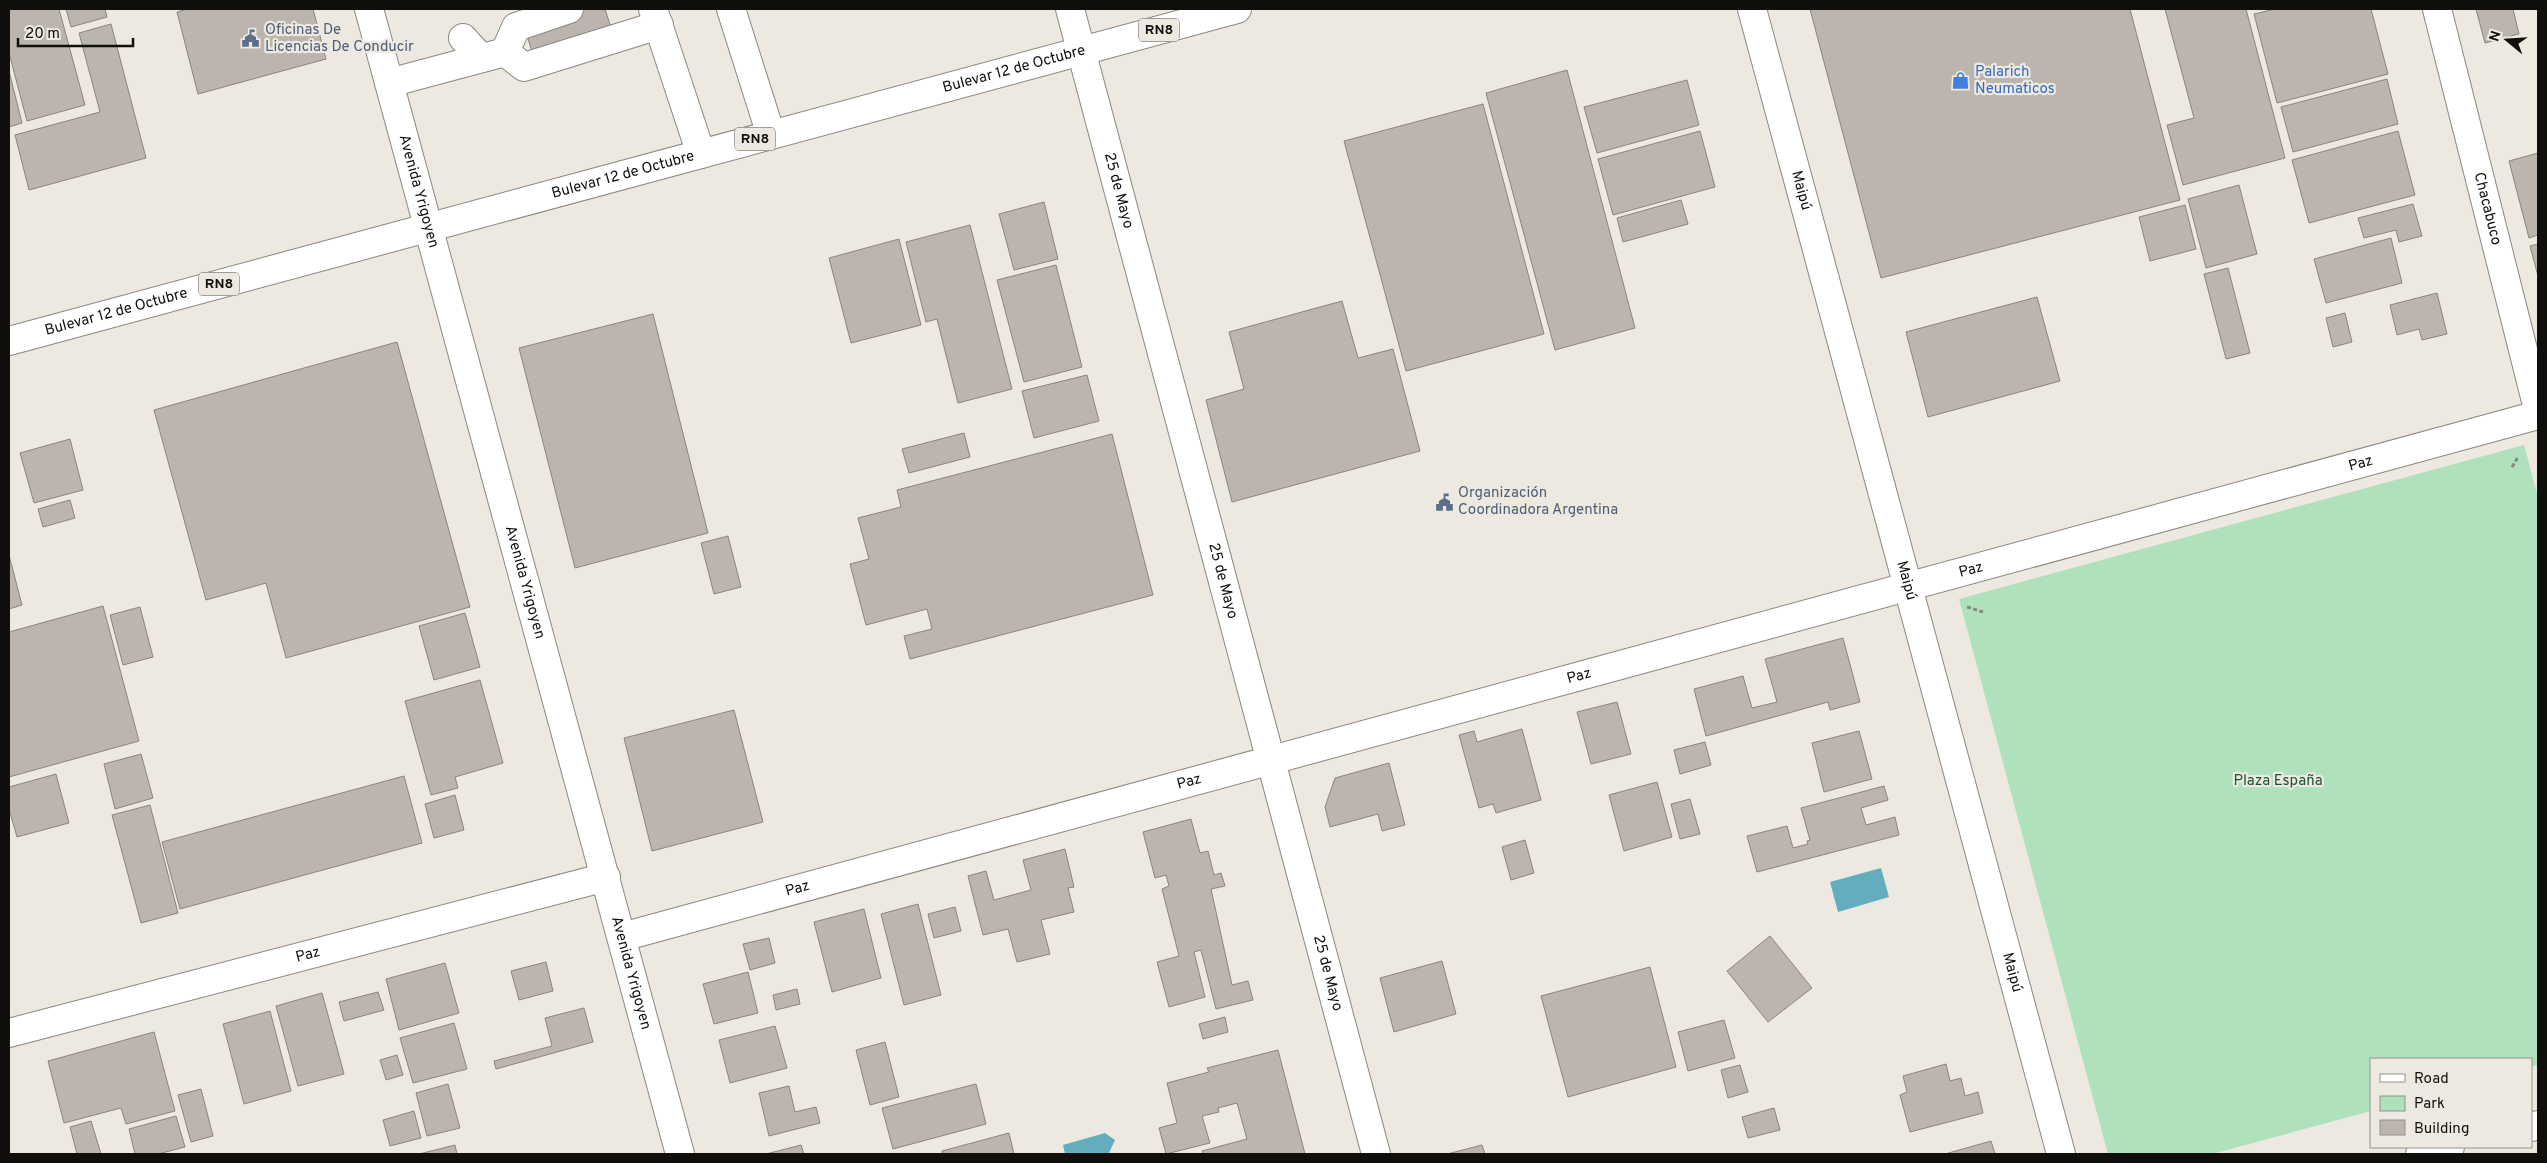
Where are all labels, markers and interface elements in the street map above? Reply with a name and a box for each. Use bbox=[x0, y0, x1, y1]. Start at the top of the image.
scale bar bbox=[18, 15, 132, 47]
north arrow bbox=[2482, 15, 2532, 65]
road number: RN8 bbox=[1139, 18, 1179, 42]
place label: Oficinas De Licencias De Conducir bbox=[265, 21, 414, 57]
text: 20 m bbox=[25, 25, 60, 44]
public building icon: Oficinas De Licencias De Conducir bbox=[241, 29, 261, 49]
text: N bbox=[2486, 29, 2506, 44]
street label: Bulevar 12 de Octubre bbox=[940, 41, 1087, 98]
place label: Palarich Neumaticos bbox=[1975, 63, 2055, 99]
shop icon: Palarich Neumaticos bbox=[1951, 71, 1971, 91]
road number: RN8 bbox=[735, 128, 775, 150]
street label: Avenida Yrigoyen bbox=[394, 133, 443, 250]
street label: Bulevar 12 de Octubre bbox=[549, 147, 696, 203]
street label: 25 de Mayo bbox=[1099, 151, 1138, 231]
street label: Maipú bbox=[1787, 169, 1815, 212]
street label: Chacabuco bbox=[2469, 170, 2506, 247]
road number: RN8 bbox=[199, 272, 239, 296]
street label: Bulevar 12 de Octubre bbox=[43, 284, 190, 340]
street label: Paz bbox=[2346, 451, 2375, 476]
place label: Organización Coordinadora Argentina bbox=[1458, 484, 1618, 520]
public building icon: Organización Coordinadora Argentina bbox=[1434, 492, 1454, 512]
street label: Avenida Yrigoyen bbox=[500, 523, 549, 641]
street label: 25 de Mayo bbox=[1204, 541, 1242, 621]
street label: Paz bbox=[1957, 558, 1985, 582]
street label: Maipú bbox=[1892, 559, 1921, 602]
street label: Paz bbox=[1565, 664, 1593, 689]
street label: Paz bbox=[1175, 770, 1204, 794]
park label: Plaza España bbox=[2233, 772, 2323, 791]
street label: Paz bbox=[783, 876, 812, 901]
street label: Avenida Yrigoyen bbox=[606, 914, 655, 1032]
street label: 25 de Mayo bbox=[1308, 933, 1347, 1013]
street label: Paz bbox=[294, 943, 322, 967]
street label: Maipú bbox=[1998, 951, 2026, 994]
legend bbox=[2370, 1058, 2532, 1148]
text: Road bbox=[2414, 1070, 2449, 1089]
text: Park bbox=[2414, 1095, 2445, 1114]
text: Building bbox=[2414, 1120, 2469, 1139]

